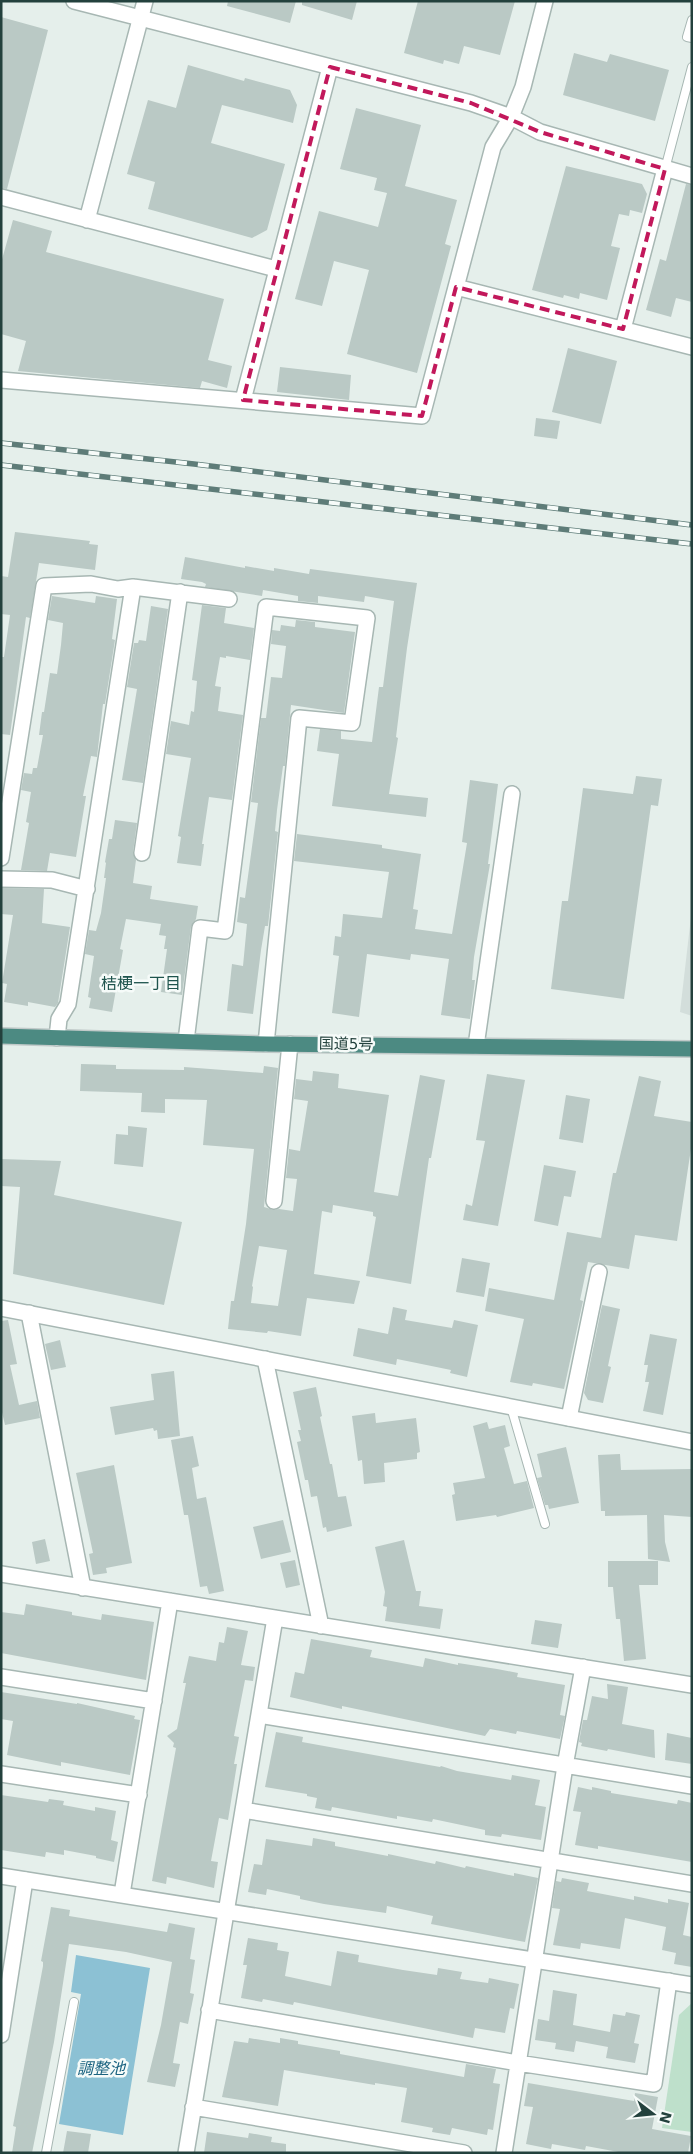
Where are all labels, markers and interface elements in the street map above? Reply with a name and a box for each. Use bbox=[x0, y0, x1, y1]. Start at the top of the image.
district label: 桔梗一丁目 bbox=[101, 974, 181, 993]
street label: 国道5号 bbox=[319, 1035, 373, 1053]
water label: 調整池 bbox=[77, 2059, 127, 2078]
north arrow bbox=[628, 2089, 678, 2139]
text: N bbox=[656, 2110, 675, 2125]

